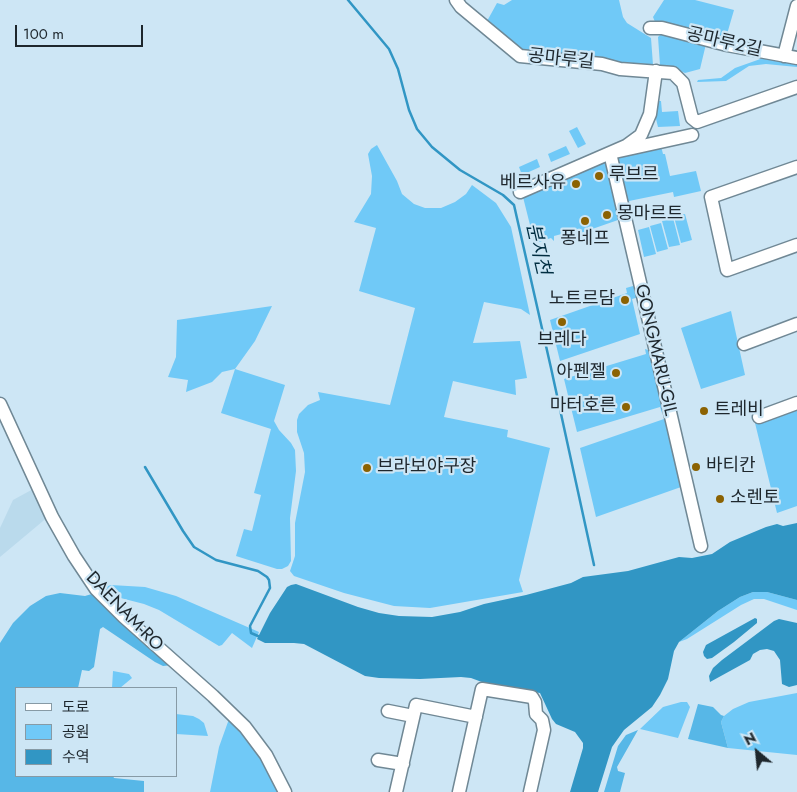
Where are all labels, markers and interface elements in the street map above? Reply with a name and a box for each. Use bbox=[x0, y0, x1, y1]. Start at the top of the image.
scale bar bbox=[18, 15, 145, 47]
text: 100 m bbox=[23, 23, 64, 45]
street label: 공마루2길 bbox=[684, 24, 764, 62]
street label: 공마루길 bbox=[527, 46, 595, 74]
place label: 루브르 bbox=[609, 165, 659, 187]
marker: 루브르 bbox=[593, 170, 605, 182]
place label: 베르사유 bbox=[500, 173, 566, 195]
marker: 베르사유 bbox=[570, 178, 582, 190]
place label: 몽마르트 bbox=[617, 204, 683, 226]
marker: 몽마르트 bbox=[601, 209, 613, 221]
marker: 퐁네프 bbox=[579, 215, 591, 227]
water label: 분지천 bbox=[520, 221, 554, 277]
place label: 퐁네프 bbox=[560, 229, 610, 251]
street label: GONGMARU-GIL bbox=[629, 282, 681, 418]
place label: 노트르담 bbox=[549, 289, 615, 311]
marker: 노트르담 bbox=[619, 294, 631, 306]
marker: 브레다 bbox=[556, 316, 568, 328]
place label: 브레다 bbox=[537, 330, 587, 352]
place label: 아펜젤 bbox=[556, 362, 606, 384]
marker: 아펜젤 bbox=[610, 367, 622, 379]
place label: 마터호른 bbox=[550, 396, 616, 418]
place label: 트레비 bbox=[714, 400, 764, 422]
marker: 마터호른 bbox=[620, 401, 632, 413]
marker: 트레비 bbox=[698, 405, 710, 417]
place label: 바티칸 bbox=[706, 456, 756, 478]
place label: 브라보야구장 bbox=[377, 457, 476, 479]
marker: 바티칸 bbox=[690, 461, 702, 473]
marker: 브라보야구장 bbox=[361, 462, 373, 474]
place label: 소렌토 bbox=[730, 488, 780, 510]
marker: 소렌토 bbox=[714, 493, 726, 505]
street label: DAENAM-RO bbox=[81, 568, 167, 656]
legend bbox=[15, 687, 178, 777]
text: 도로 bbox=[62, 696, 90, 718]
text: 공원 bbox=[62, 721, 90, 743]
north arrow bbox=[732, 727, 782, 777]
text: N bbox=[740, 727, 760, 750]
text: 수역 bbox=[62, 746, 90, 768]

